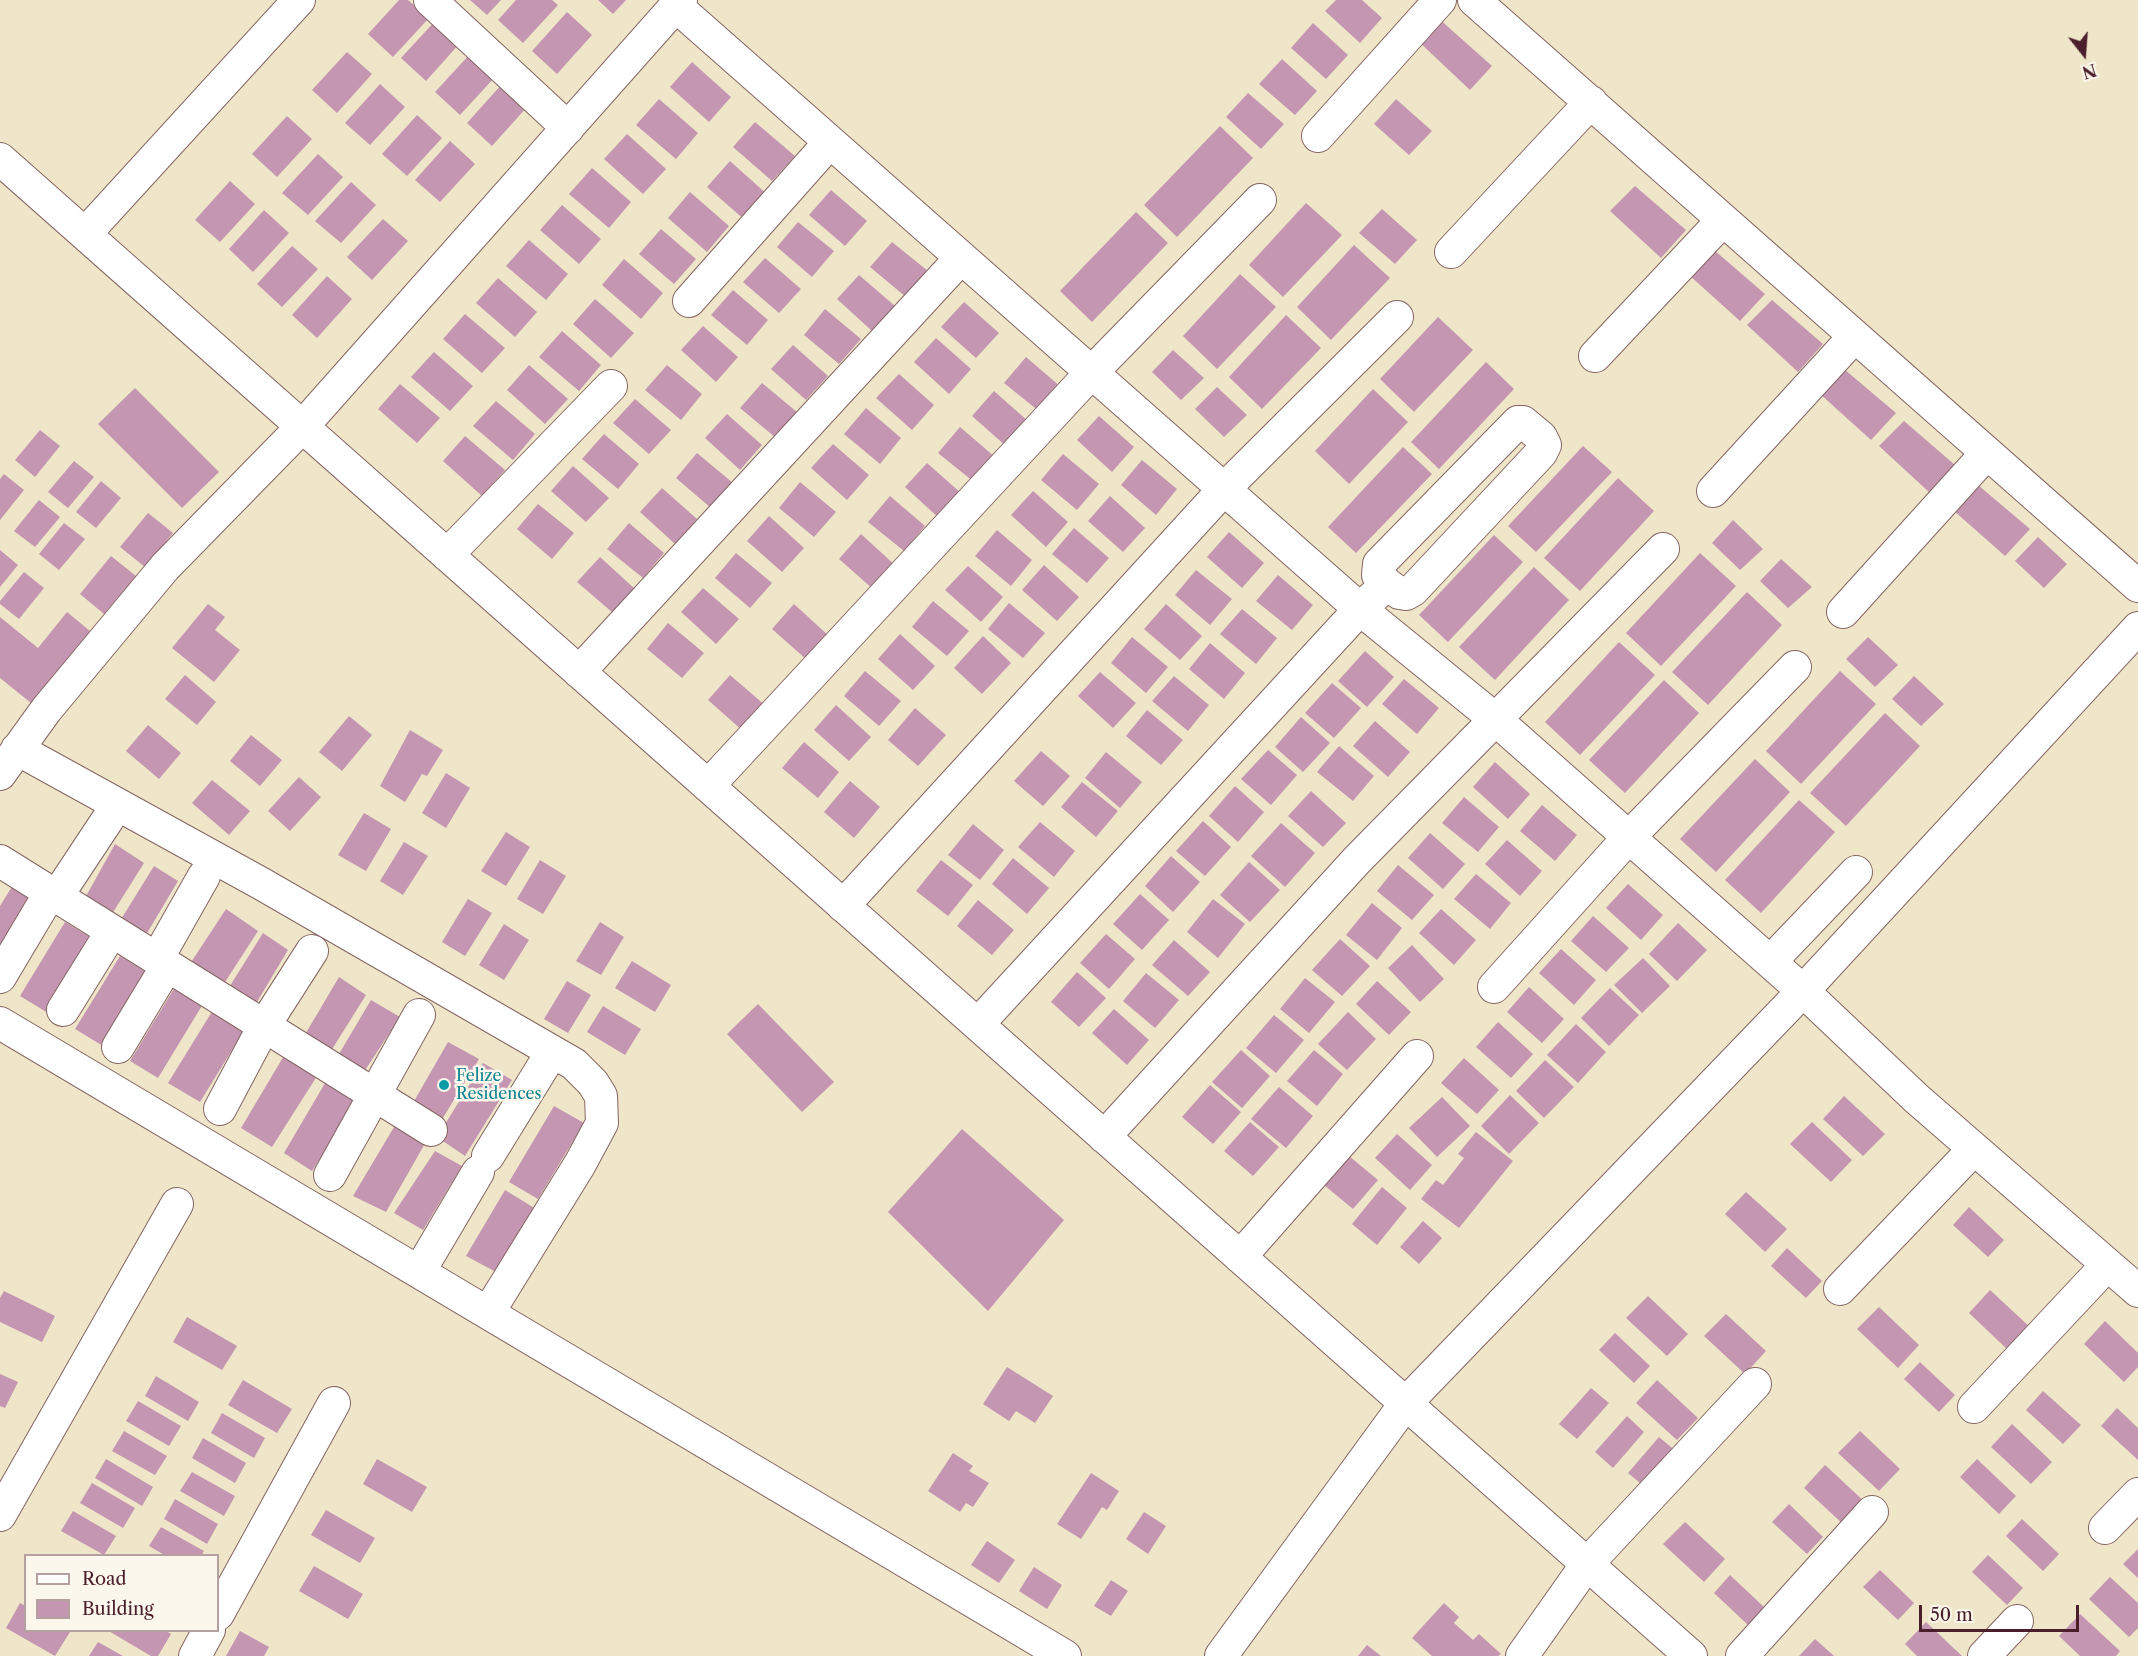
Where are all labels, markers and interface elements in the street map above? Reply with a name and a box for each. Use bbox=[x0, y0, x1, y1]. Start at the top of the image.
north arrow bbox=[2054, 24, 2114, 84]
text: N bbox=[2080, 60, 2099, 83]
place label: Felize Residences bbox=[456, 1066, 541, 1104]
marker: Felize Residences bbox=[437, 1078, 451, 1092]
legend bbox=[24, 1554, 219, 1632]
text: Road bbox=[82, 1568, 127, 1590]
scale bar bbox=[1922, 1593, 2082, 1631]
text: Building bbox=[82, 1598, 154, 1620]
text: 50 m bbox=[1930, 1604, 1973, 1626]

